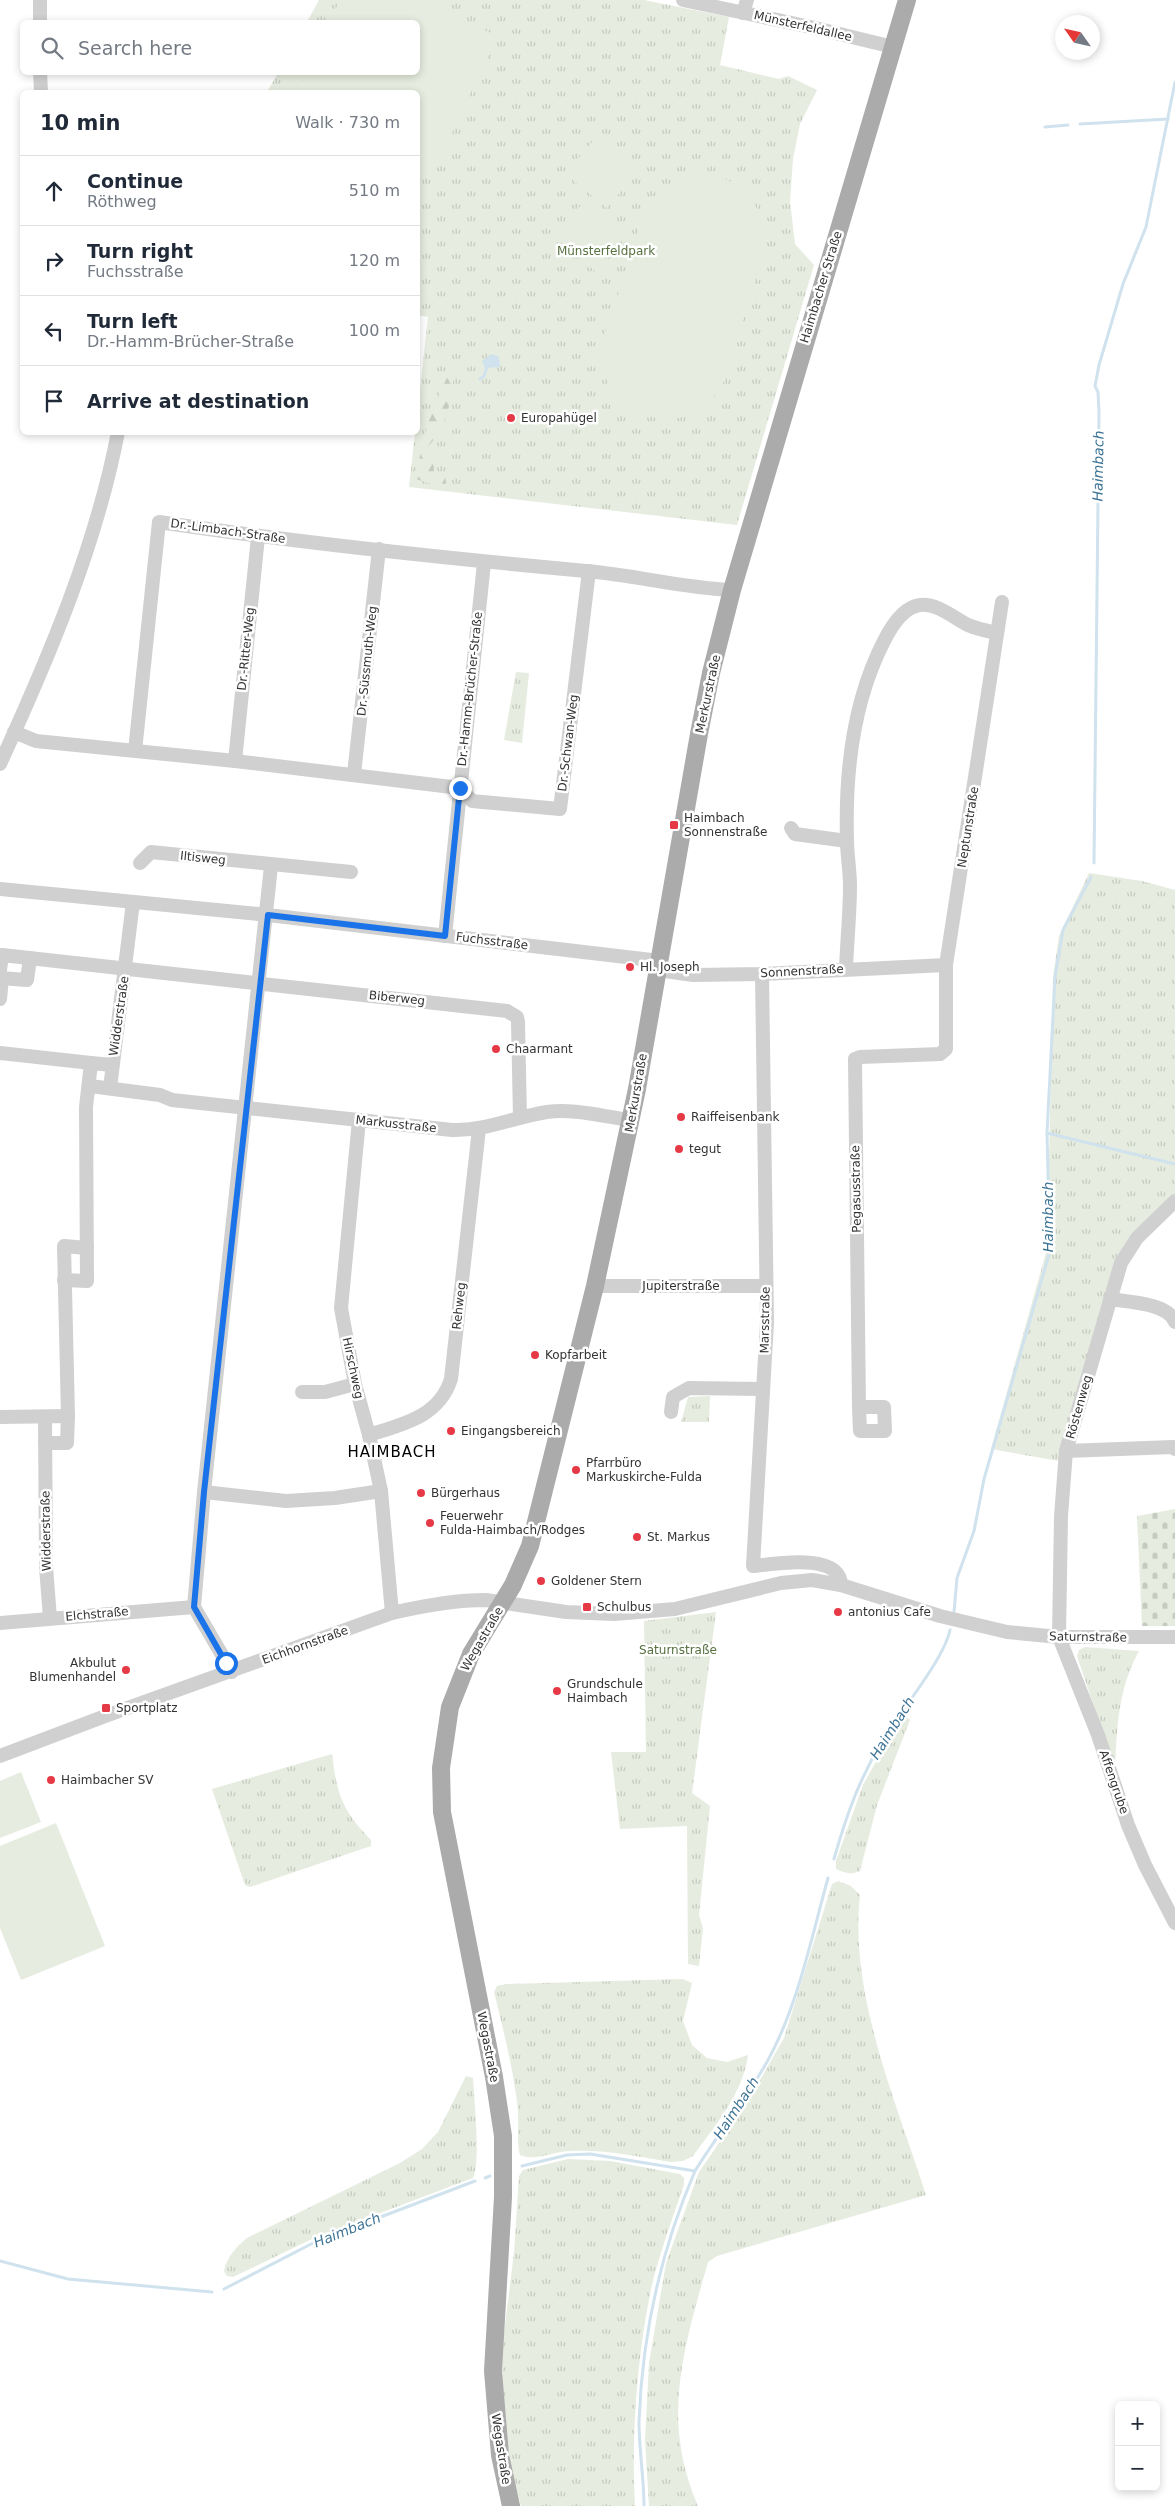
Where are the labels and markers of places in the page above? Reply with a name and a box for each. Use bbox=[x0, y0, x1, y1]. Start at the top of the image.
place label: Europahügel bbox=[521, 411, 597, 425]
marker: Europahügel bbox=[505, 412, 517, 424]
place label: Haimbach Sonnenstraße bbox=[684, 811, 767, 839]
marker: Haimbach Sonnenstraße bbox=[668, 819, 680, 831]
place label: Hl. Joseph bbox=[640, 960, 700, 974]
marker: Hl. Joseph bbox=[624, 961, 636, 973]
place label: Chaarmant bbox=[506, 1042, 573, 1056]
marker: Chaarmant bbox=[490, 1043, 502, 1055]
place label: Raiffeisenbank bbox=[691, 1110, 780, 1124]
marker: Raiffeisenbank bbox=[675, 1111, 687, 1123]
place label: tegut bbox=[689, 1142, 721, 1156]
marker: tegut bbox=[673, 1143, 685, 1155]
place label: Kopfarbeit bbox=[545, 1348, 607, 1362]
marker: Kopfarbeit bbox=[529, 1349, 541, 1361]
place label: Eingangsbereich bbox=[461, 1424, 561, 1438]
marker: Eingangsbereich bbox=[445, 1425, 457, 1437]
place label: Pfarrbüro Markuskirche-Fulda bbox=[586, 1456, 702, 1484]
marker: Pfarrbüro Markuskirche-Fulda bbox=[570, 1464, 582, 1476]
place label: Bürgerhaus bbox=[431, 1486, 500, 1500]
marker: Bürgerhaus bbox=[415, 1487, 427, 1499]
place label: Feuerwehr Fulda-Haimbach/Rodges bbox=[440, 1509, 585, 1537]
marker: Feuerwehr Fulda-Haimbach/Rodges bbox=[424, 1517, 436, 1529]
place label: St. Markus bbox=[647, 1530, 710, 1544]
marker: St. Markus bbox=[631, 1531, 643, 1543]
place label: Goldener Stern bbox=[551, 1574, 642, 1588]
marker: Goldener Stern bbox=[535, 1575, 547, 1587]
place label: Schulbus bbox=[597, 1600, 651, 1614]
marker: Schulbus bbox=[581, 1601, 593, 1613]
place label: antonius Cafe bbox=[848, 1605, 931, 1619]
marker: antonius Cafe bbox=[832, 1606, 844, 1618]
place label: Akbulut Blumenhandel bbox=[29, 1656, 116, 1684]
marker: Akbulut Blumenhandel bbox=[120, 1664, 132, 1676]
place label: Grundschule Haimbach bbox=[567, 1677, 643, 1705]
marker: Grundschule Haimbach bbox=[551, 1685, 563, 1697]
place label: Sportplatz bbox=[116, 1701, 178, 1715]
marker: Sportplatz bbox=[100, 1702, 112, 1714]
place label: Haimbacher SV bbox=[61, 1773, 154, 1787]
marker: Haimbacher SV bbox=[45, 1774, 57, 1786]

